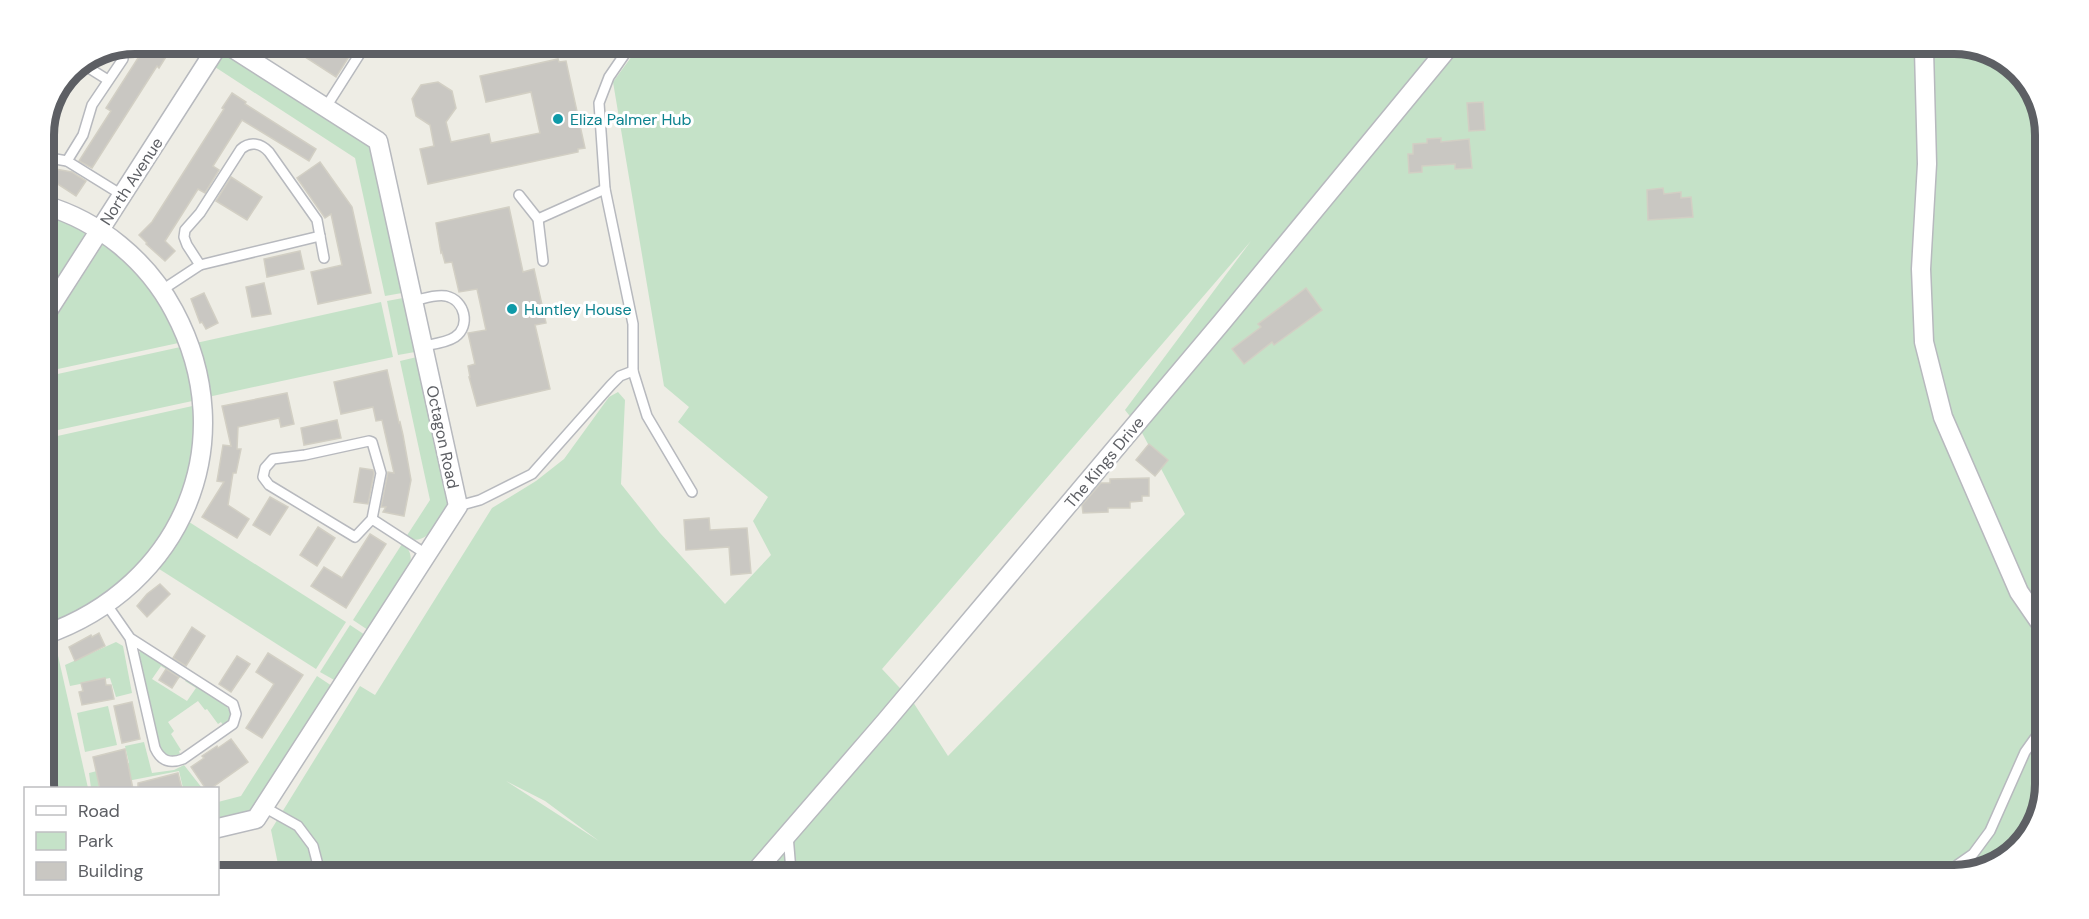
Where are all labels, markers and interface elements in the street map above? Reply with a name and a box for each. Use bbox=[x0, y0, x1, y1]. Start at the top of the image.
place label: Eliza Palmer Hub bbox=[570, 109, 692, 130]
marker: Eliza Palmer Hub bbox=[551, 112, 565, 126]
street label: North Avenue bbox=[95, 133, 168, 229]
place label: Huntley House bbox=[524, 299, 632, 320]
marker: Huntley House bbox=[505, 302, 519, 316]
street label: Octagon Road bbox=[421, 384, 464, 491]
street label: The Kings Drive bbox=[1060, 412, 1149, 512]
legend bbox=[24, 787, 219, 895]
text: Road bbox=[78, 799, 120, 823]
text: Park bbox=[78, 829, 114, 853]
text: Building bbox=[78, 859, 143, 883]

